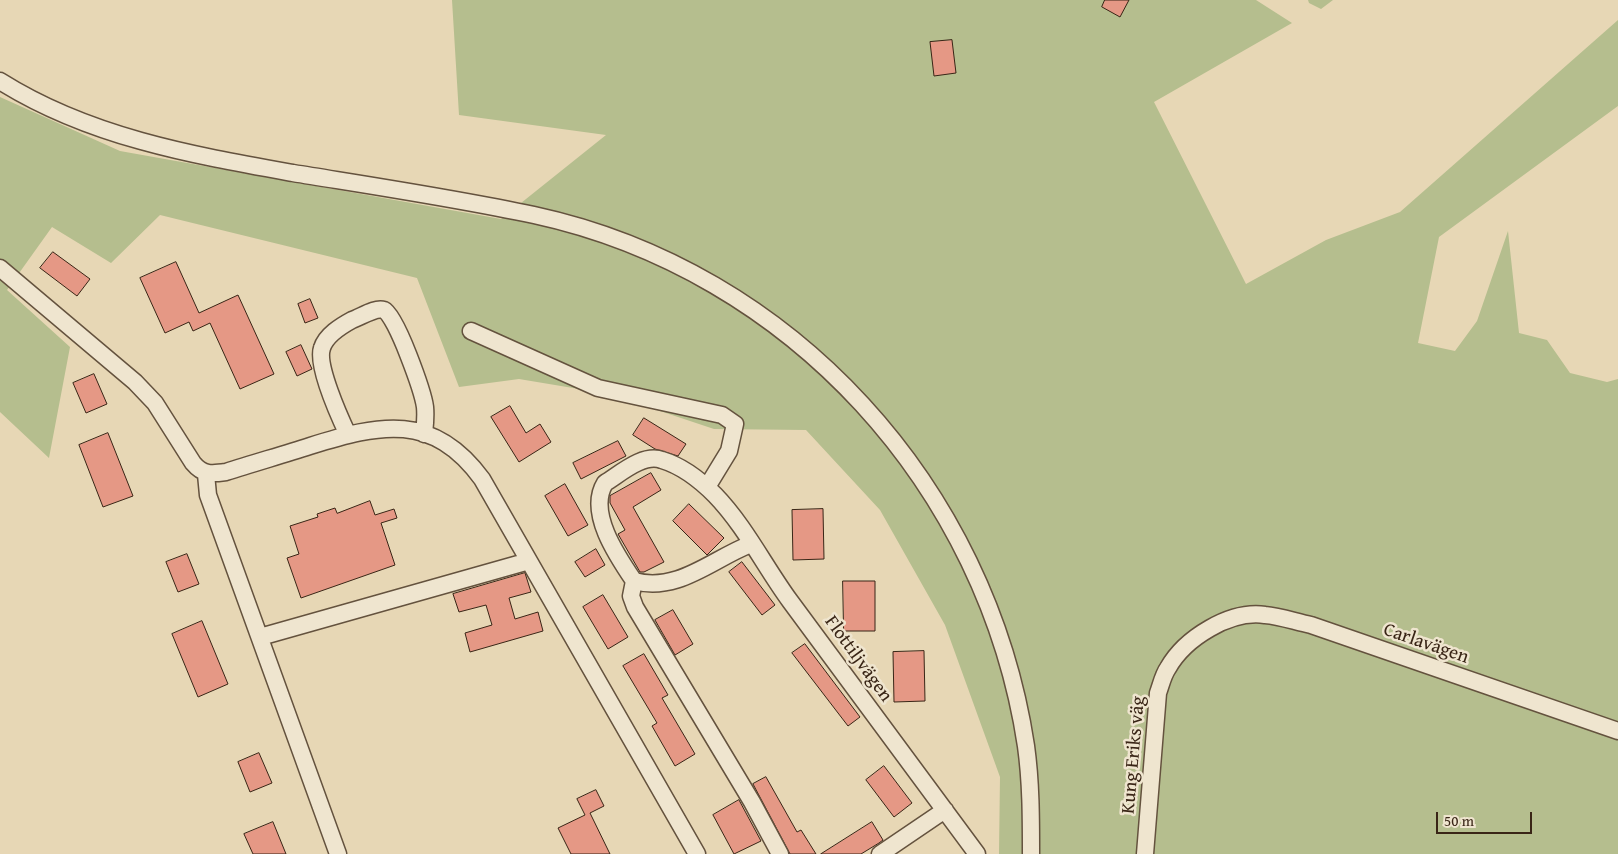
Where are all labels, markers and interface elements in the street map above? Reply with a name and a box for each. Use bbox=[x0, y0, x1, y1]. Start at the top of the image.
street label: Flottiljvägen bbox=[819, 611, 897, 707]
street label: Carlavägen bbox=[1380, 619, 1472, 669]
street label: Kung Eriks väg bbox=[1118, 695, 1150, 815]
scale bar bbox=[1438, 802, 1534, 834]
text: 50 m bbox=[1444, 810, 1474, 831]

